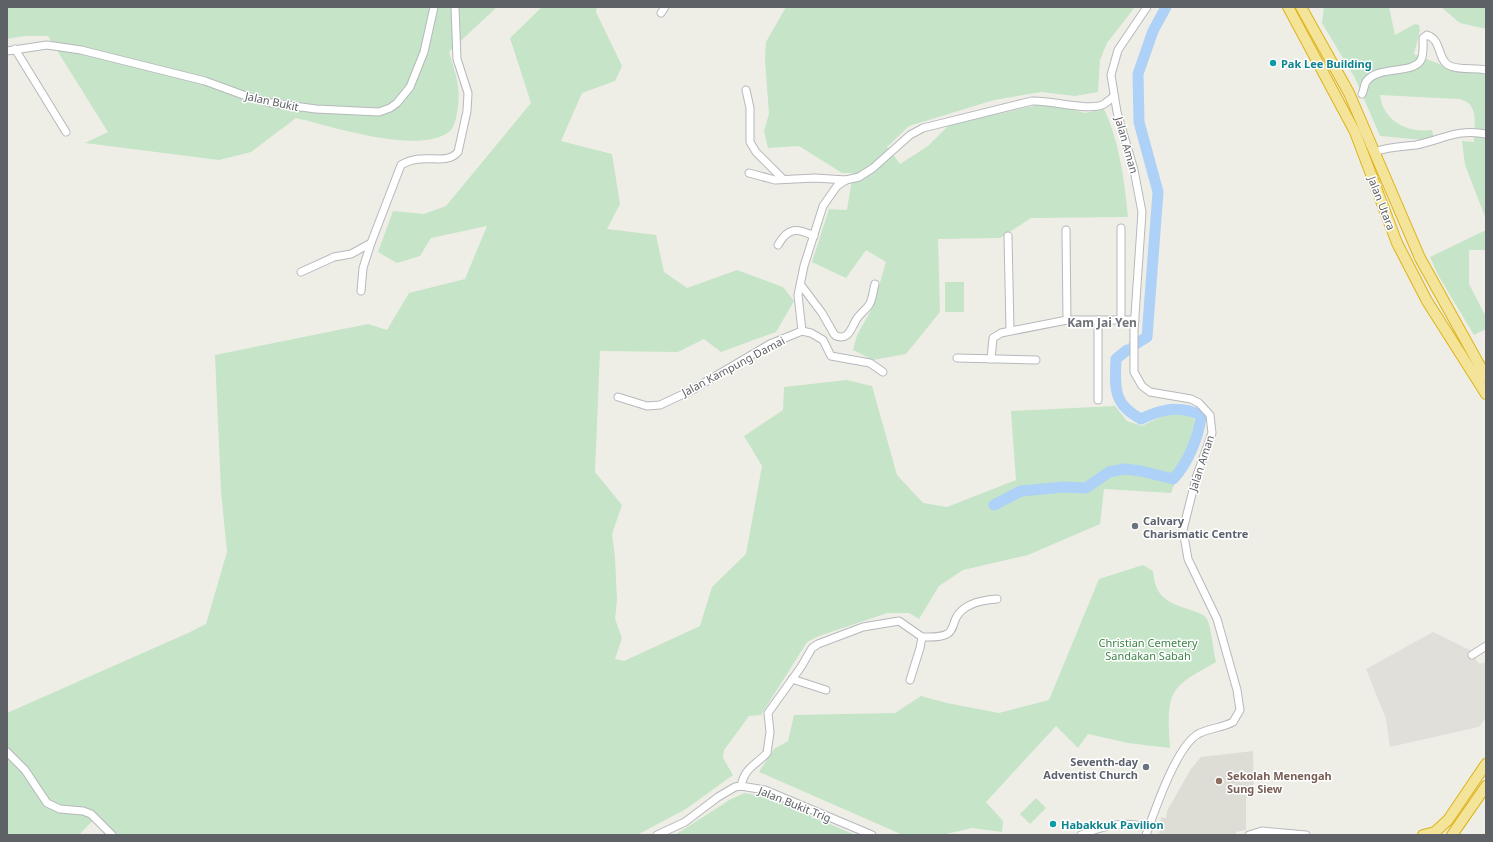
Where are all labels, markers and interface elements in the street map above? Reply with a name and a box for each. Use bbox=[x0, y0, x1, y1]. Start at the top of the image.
place label: Pak Lee Building bbox=[1281, 56, 1372, 71]
marker: Pak Lee Building bbox=[1268, 58, 1278, 68]
street label: Jalan Bukit bbox=[243, 88, 300, 114]
street label: Jalan Aman bbox=[1112, 114, 1142, 175]
street label: Jalan Utara bbox=[1365, 173, 1399, 232]
district label: Kam Jai Yen bbox=[1067, 314, 1137, 331]
street label: Jalan Kampung Damai bbox=[678, 332, 787, 400]
street label: Jalan Aman bbox=[1185, 433, 1217, 494]
place label: Calvary Charismatic Centre bbox=[1143, 513, 1249, 541]
marker: Calvary Charismatic Centre bbox=[1130, 521, 1140, 531]
park label: Christian Cemetery Sandakan Sabah bbox=[1098, 635, 1198, 663]
place label: Seventh-day Adventist Church bbox=[1043, 754, 1139, 782]
marker: Seventh-day Adventist Church bbox=[1141, 762, 1151, 772]
place label: Sekolah Menengah Sung Siew bbox=[1227, 768, 1332, 796]
marker: Sekolah Menengah Sung Siew bbox=[1214, 776, 1224, 786]
street label: Jalan Bukit Trig bbox=[756, 782, 834, 825]
place label: Habakkuk Pavilion bbox=[1061, 817, 1164, 832]
marker: Habakkuk Pavilion bbox=[1048, 819, 1058, 829]

